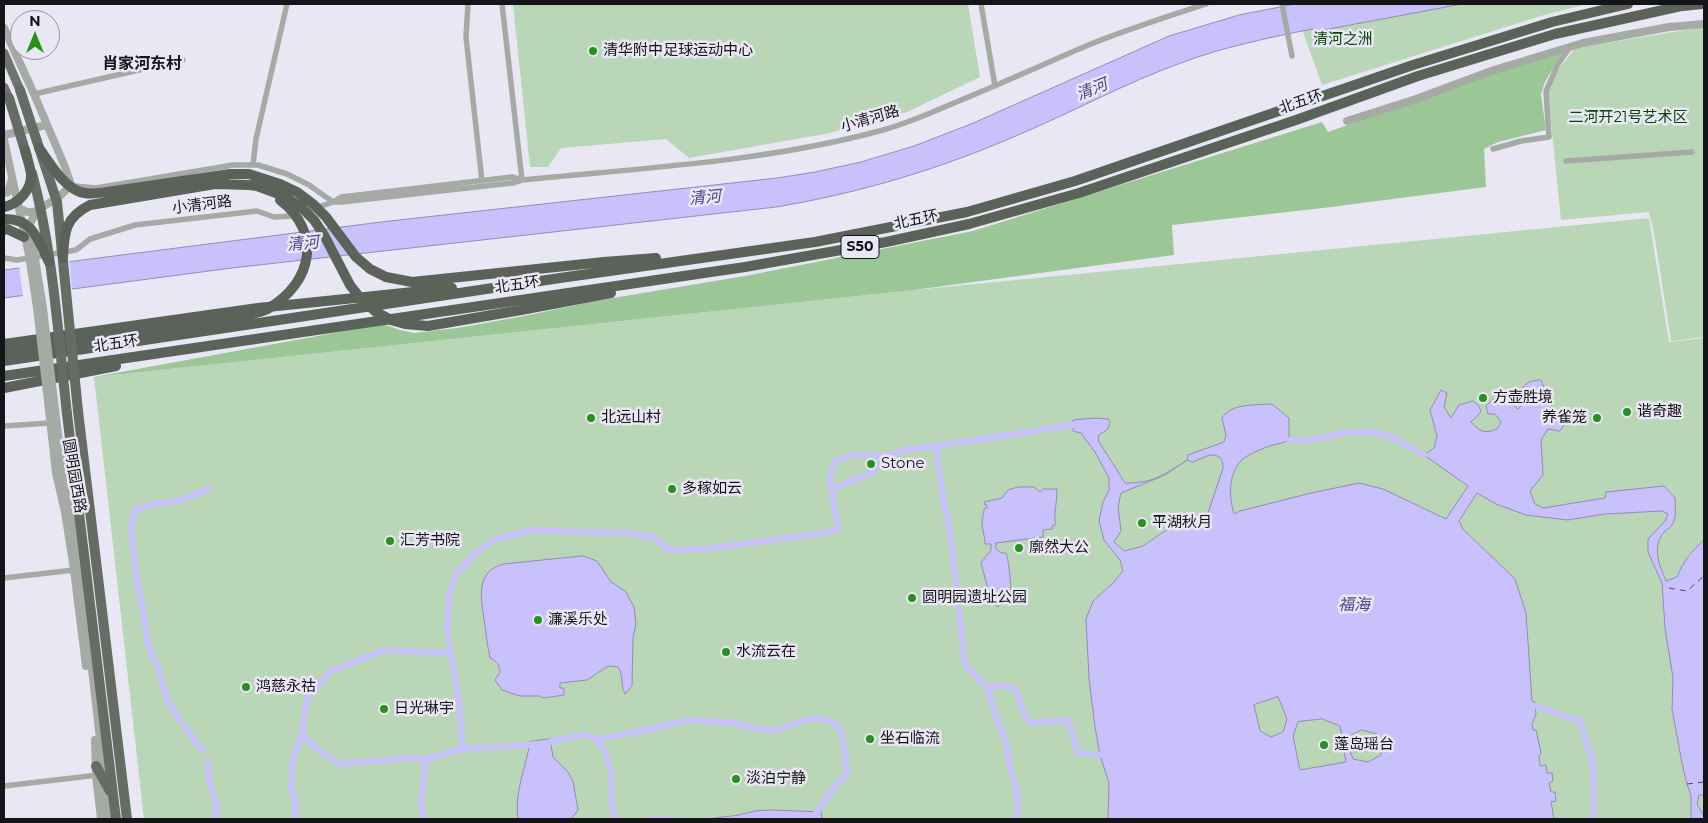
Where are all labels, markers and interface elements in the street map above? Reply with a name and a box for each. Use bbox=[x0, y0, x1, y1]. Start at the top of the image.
north arrow bbox=[10, 10, 60, 60]
text: N bbox=[29, 12, 41, 30]
park label: 清河之洲 bbox=[1313, 31, 1373, 49]
place label: 清华附中足球运动中心 bbox=[603, 42, 753, 60]
marker: 清华附中足球运动中心 bbox=[587, 45, 599, 57]
district label: 肖家河东村 bbox=[102, 54, 182, 74]
water label: 清河 bbox=[1074, 75, 1110, 105]
street label: 北五环 bbox=[1277, 86, 1325, 118]
street label: 小清河路 bbox=[839, 102, 901, 136]
park label: 二河开21号艺术区 bbox=[1569, 109, 1687, 127]
water label: 清河 bbox=[688, 187, 722, 209]
street label: 小清河路 bbox=[171, 192, 233, 218]
street label: 北五环 bbox=[892, 207, 940, 233]
water label: 清河 bbox=[286, 233, 320, 255]
road number: S50 bbox=[841, 236, 879, 258]
street label: 北五环 bbox=[493, 273, 541, 297]
street label: 北五环 bbox=[92, 332, 140, 356]
place label: 方壶胜境 bbox=[1493, 389, 1553, 407]
marker: 方壶胜境 bbox=[1477, 392, 1489, 404]
place label: 谐奇趣 bbox=[1637, 403, 1682, 421]
marker: 谐奇趣 bbox=[1621, 406, 1633, 418]
place label: 北远山村 bbox=[601, 409, 661, 427]
place label: 养雀笼 bbox=[1542, 409, 1587, 427]
marker: 北远山村 bbox=[585, 412, 597, 424]
marker: 养雀笼 bbox=[1591, 412, 1603, 424]
street label: 圆明园西路 bbox=[59, 438, 89, 514]
place label: Stone bbox=[881, 455, 925, 473]
marker: Stone bbox=[865, 458, 877, 470]
place label: 多稼如云 bbox=[682, 480, 742, 498]
marker: 多稼如云 bbox=[666, 483, 678, 495]
place label: 平湖秋月 bbox=[1152, 514, 1212, 532]
marker: 平湖秋月 bbox=[1136, 517, 1148, 529]
place label: 汇芳书院 bbox=[400, 532, 460, 550]
marker: 汇芳书院 bbox=[384, 535, 396, 547]
place label: 廓然大公 bbox=[1029, 539, 1089, 557]
marker: 廓然大公 bbox=[1013, 542, 1025, 554]
place label: 圆明园遗址公园 bbox=[922, 589, 1027, 607]
marker: 圆明园遗址公园 bbox=[906, 592, 918, 604]
water label: 福海 bbox=[1338, 595, 1370, 615]
place label: 濂溪乐处 bbox=[548, 611, 608, 629]
marker: 濂溪乐处 bbox=[532, 614, 544, 626]
place label: 水流云在 bbox=[736, 643, 796, 661]
marker: 水流云在 bbox=[720, 646, 732, 658]
place label: 鸿慈永祜 bbox=[256, 678, 316, 696]
marker: 鸿慈永祜 bbox=[240, 681, 252, 693]
place label: 日光琳宇 bbox=[394, 700, 454, 718]
marker: 日光琳宇 bbox=[378, 703, 390, 715]
place label: 坐石临流 bbox=[880, 730, 940, 748]
marker: 坐石临流 bbox=[864, 733, 876, 745]
place label: 蓬岛瑶台 bbox=[1334, 736, 1394, 754]
marker: 蓬岛瑶台 bbox=[1318, 739, 1330, 751]
place label: 淡泊宁静 bbox=[746, 770, 806, 788]
marker: 淡泊宁静 bbox=[730, 773, 742, 785]

